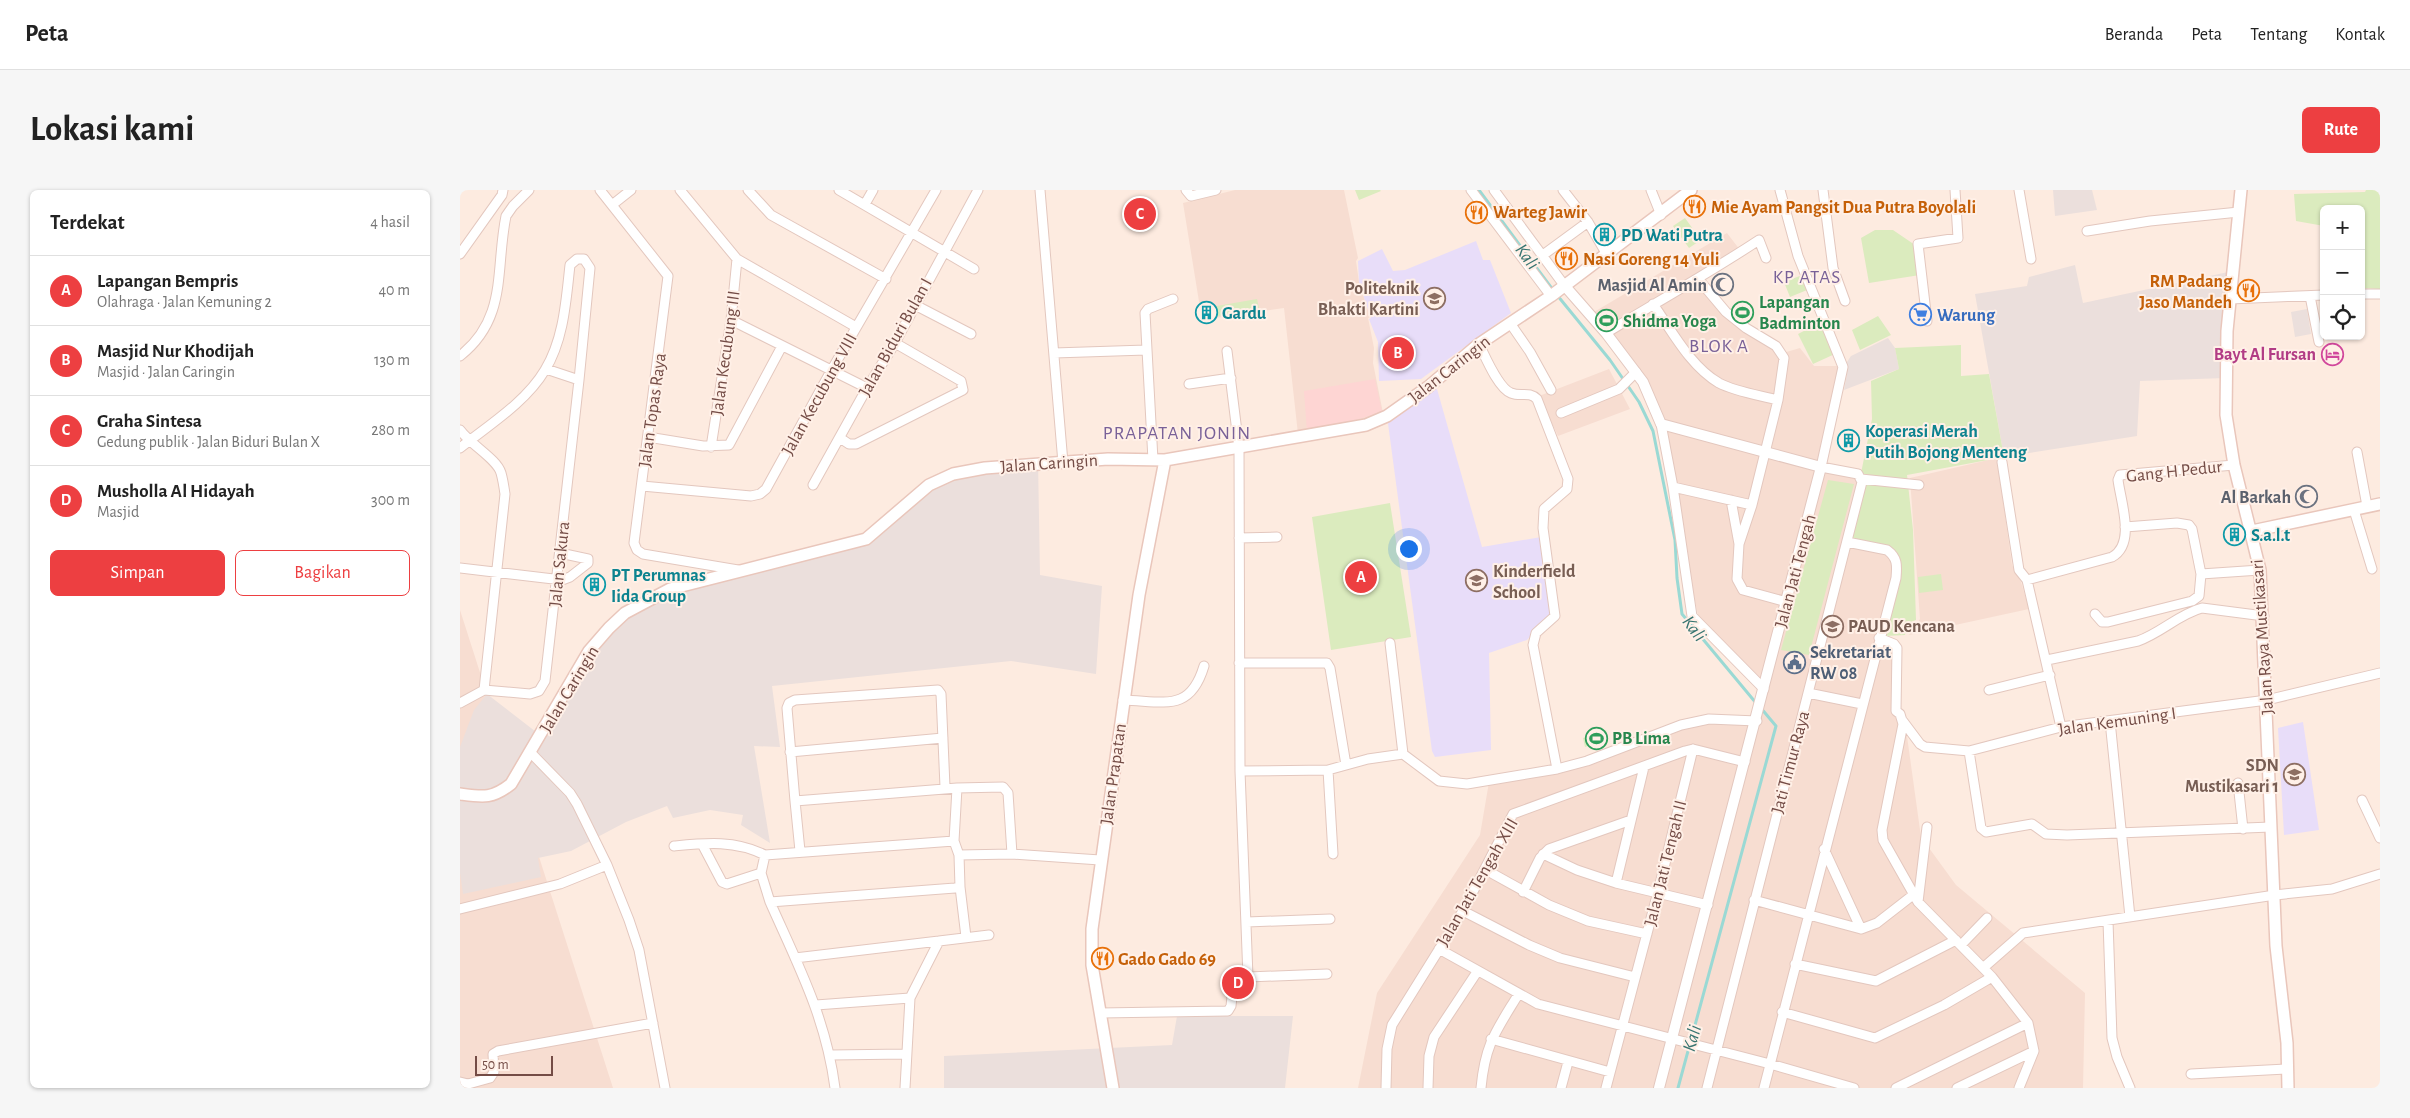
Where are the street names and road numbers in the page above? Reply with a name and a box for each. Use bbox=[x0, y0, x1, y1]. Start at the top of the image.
street label: Jalan Biduri Bulan I bbox=[856, 275, 936, 400]
street label: Jalan Kecubung III bbox=[708, 290, 744, 417]
street label: Jalan Kecubung VIII bbox=[779, 331, 861, 458]
street label: Jalan Caringin bbox=[1406, 333, 1494, 407]
street label: Jalan Topas Raya bbox=[636, 352, 670, 469]
street label: Jalan Caringin bbox=[1000, 452, 1098, 476]
street label: Gang H Pedur bbox=[2125, 458, 2223, 486]
street label: Jalan Jati Tengah bbox=[1772, 513, 1820, 630]
street label: Jalan Sakura bbox=[547, 520, 573, 608]
street label: Jalan Raya Mustikasari bbox=[2249, 559, 2277, 715]
street label: Jalan Caringin bbox=[537, 643, 603, 736]
street label: Jalan Kemuning I bbox=[2057, 705, 2177, 739]
street label: Jati Timur Raya bbox=[1769, 709, 1813, 815]
street label: Jalan Prapatan bbox=[1098, 722, 1130, 826]
street label: Jalan Jati Tengah II bbox=[1642, 798, 1690, 928]
street label: Jalan Jati Tengah XIII bbox=[1434, 815, 1522, 950]

